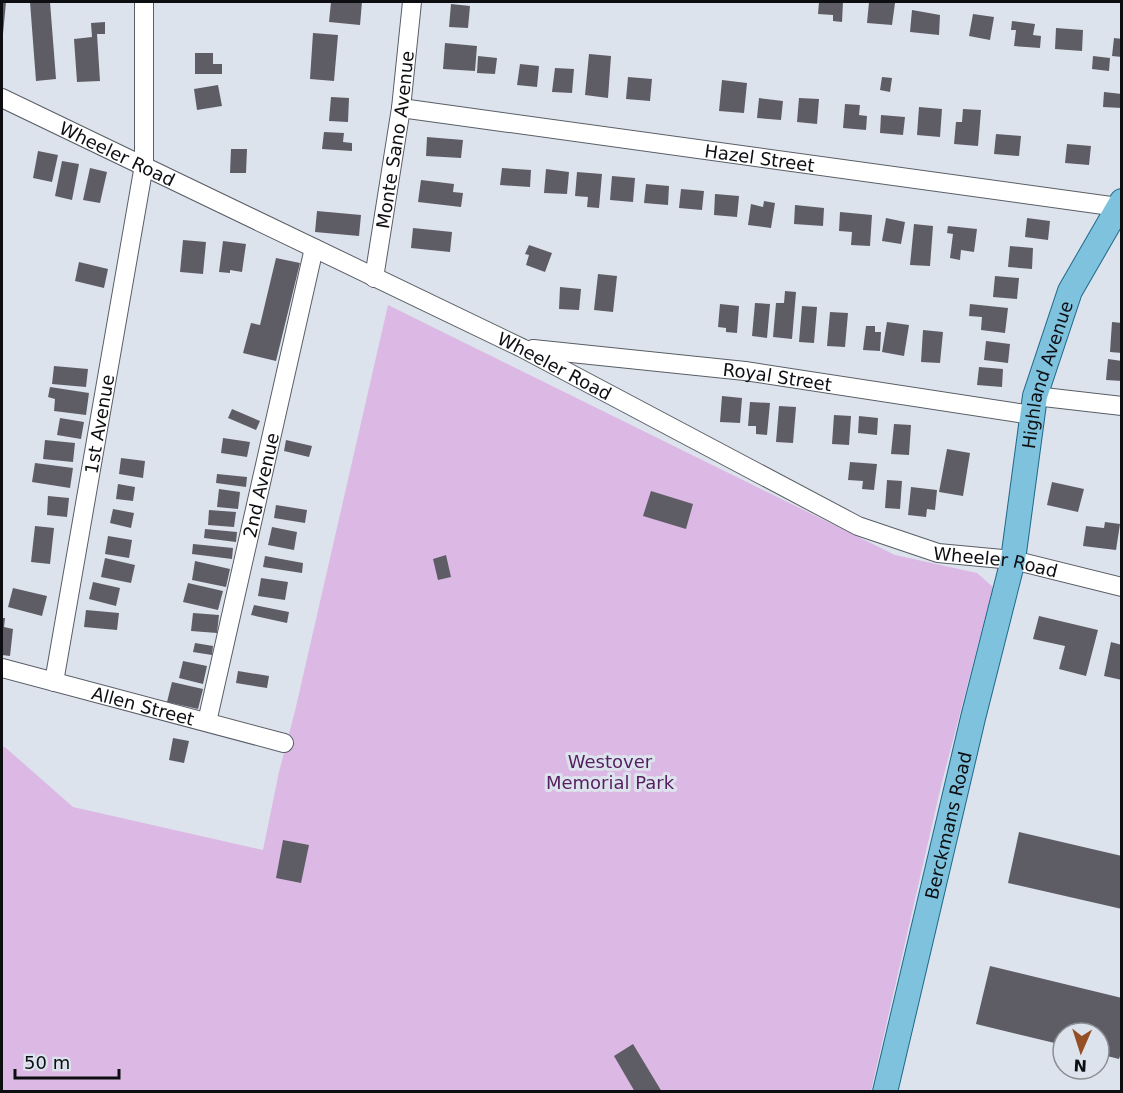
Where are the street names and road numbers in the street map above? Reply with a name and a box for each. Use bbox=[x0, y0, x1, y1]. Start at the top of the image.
street label: Monte Sano Avenue bbox=[372, 50, 417, 230]
street label: Wheeler Road bbox=[56, 117, 179, 190]
street label: Hazel Street bbox=[703, 140, 816, 175]
street label: Highland Avenue bbox=[1018, 298, 1077, 450]
street label: Wheeler Road bbox=[494, 327, 615, 404]
street label: Royal Street bbox=[722, 358, 833, 395]
street label: 1st Avenue bbox=[80, 373, 118, 475]
street label: 2nd Avenue bbox=[238, 430, 283, 539]
street label: Wheeler Road bbox=[932, 542, 1060, 581]
street label: Allen Street bbox=[90, 682, 197, 729]
street label: Berckmans Road bbox=[920, 749, 975, 901]

